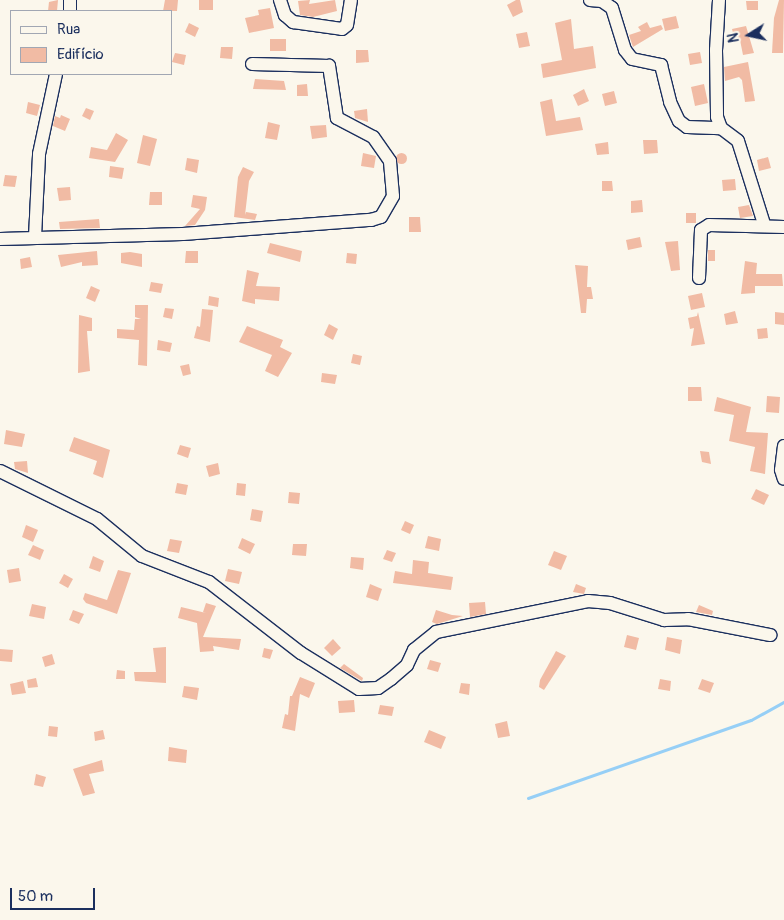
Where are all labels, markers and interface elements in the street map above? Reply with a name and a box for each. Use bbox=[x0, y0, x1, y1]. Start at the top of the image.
legend bbox=[10, 10, 172, 75]
north arrow bbox=[724, 10, 774, 60]
text: Rua bbox=[57, 20, 80, 39]
text: N bbox=[725, 32, 743, 44]
text: Edifício bbox=[57, 45, 103, 64]
scale bar bbox=[12, 878, 98, 910]
text: 50 m bbox=[18, 887, 53, 906]

